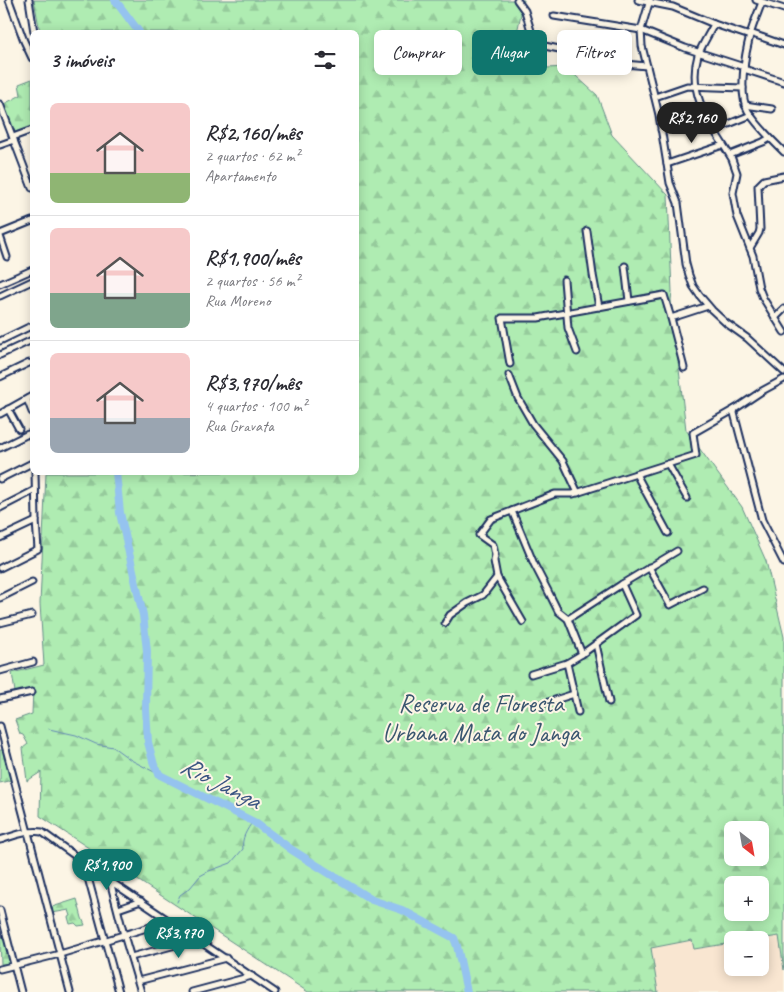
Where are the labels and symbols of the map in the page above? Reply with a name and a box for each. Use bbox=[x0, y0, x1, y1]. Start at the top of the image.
pin: R$2,160 bbox=[646, 102, 738, 144]
park label: Reserva de Floresta Urbana Mata do Janga bbox=[382, 688, 582, 749]
water label: Rio Janga bbox=[175, 748, 269, 818]
north arrow bbox=[724, 821, 769, 866]
pin: R$1,900 bbox=[61, 848, 153, 891]
pin: R$3,970 bbox=[133, 916, 225, 959]

